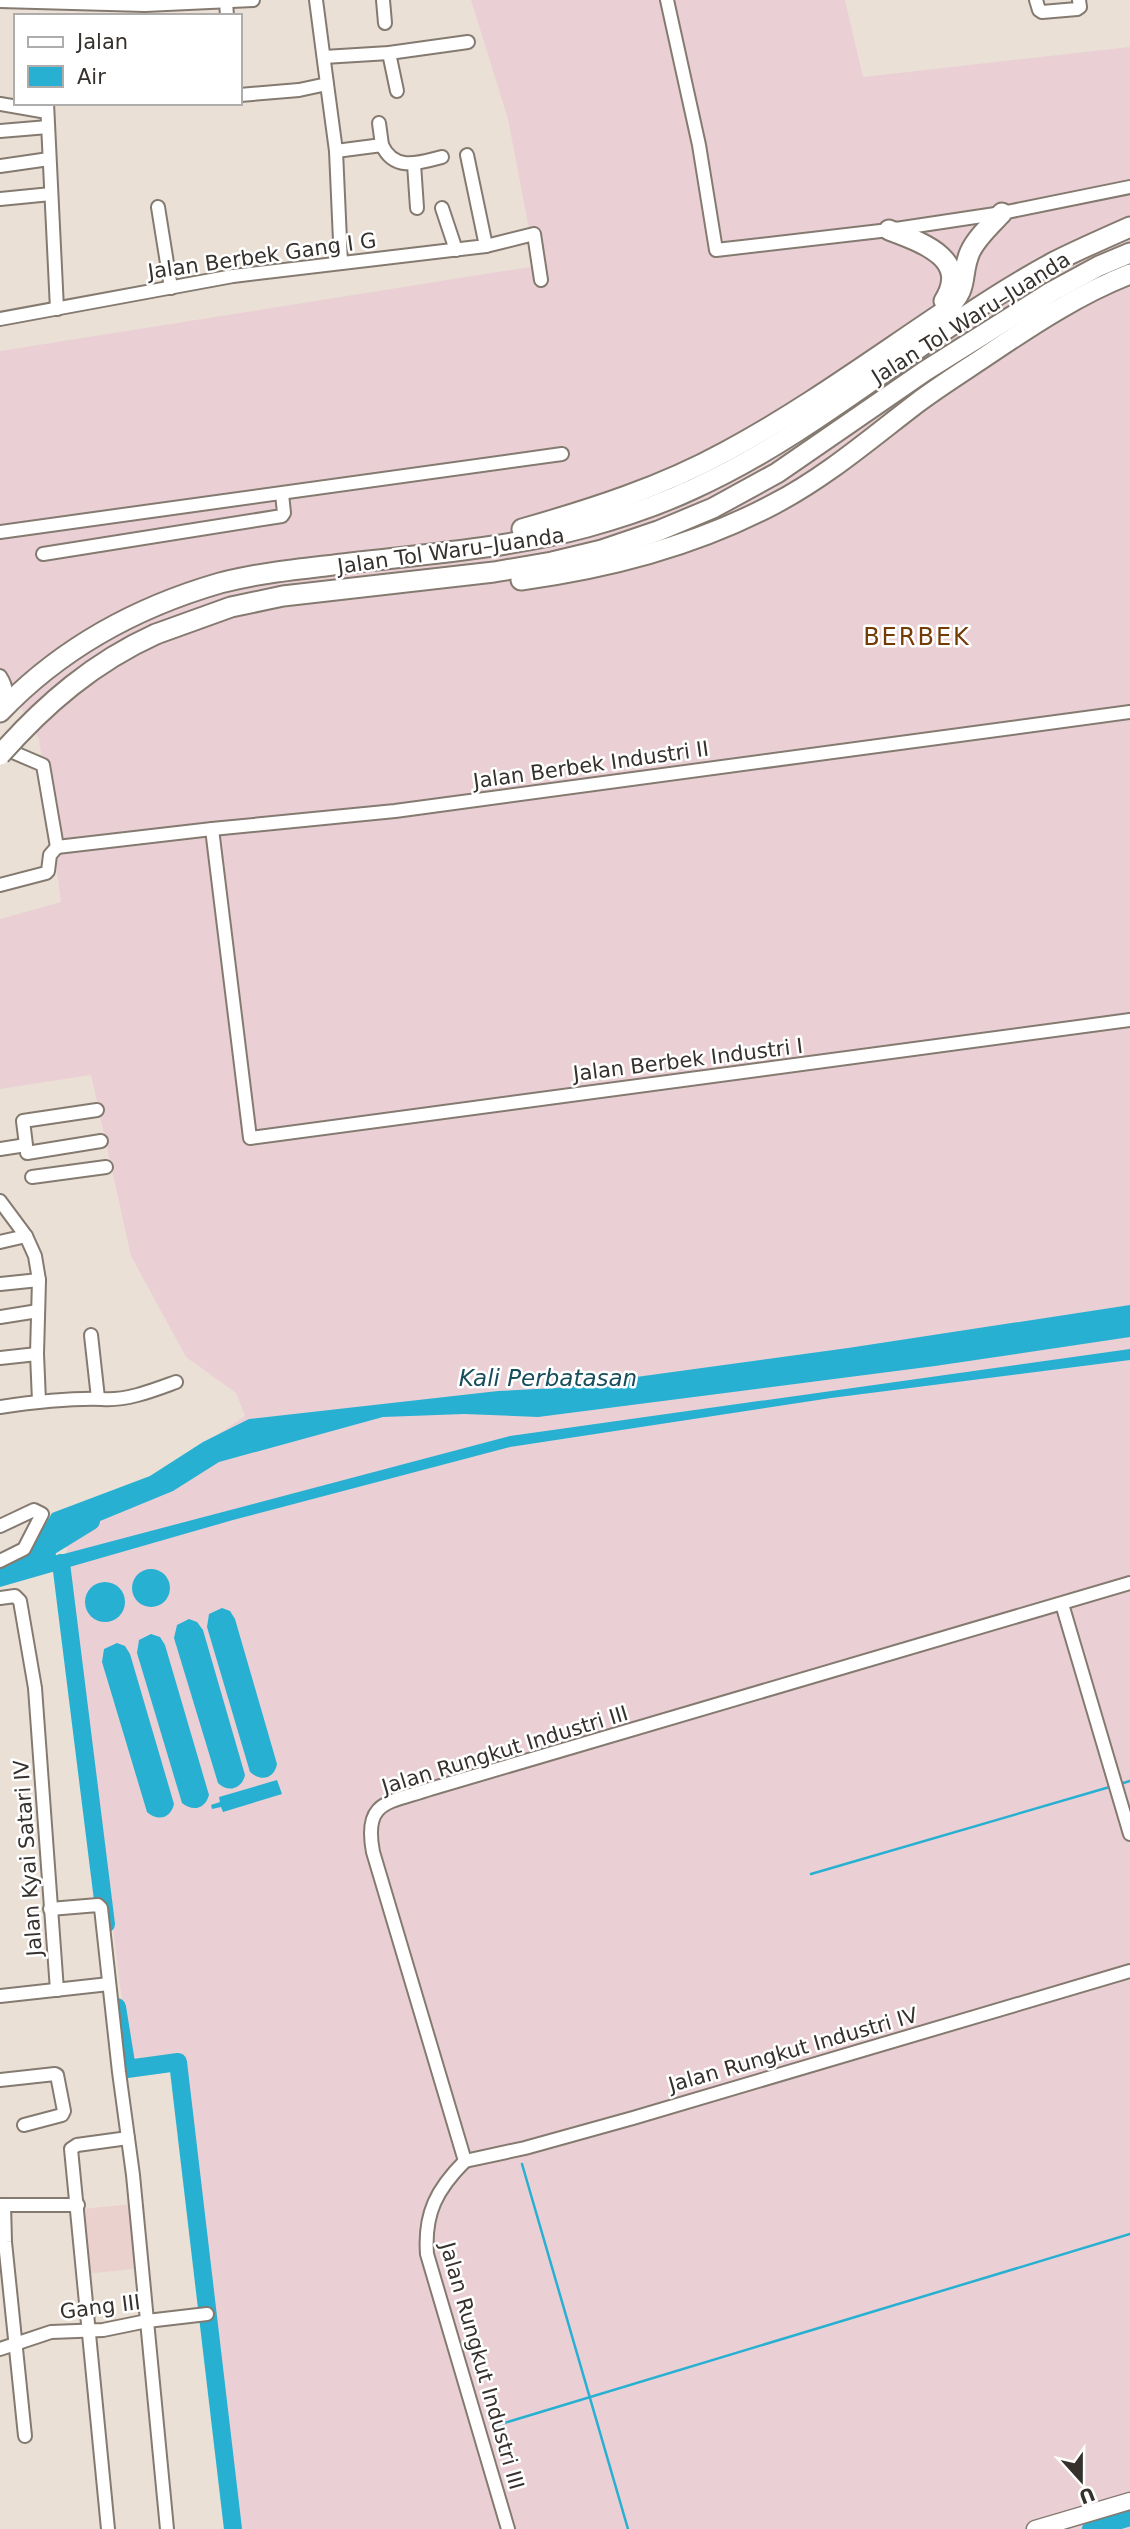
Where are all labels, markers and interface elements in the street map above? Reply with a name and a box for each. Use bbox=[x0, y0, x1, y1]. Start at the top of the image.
legend bbox=[14, 14, 242, 105]
text: Jalan bbox=[75, 30, 128, 54]
text: Air bbox=[77, 65, 106, 89]
street label: Jalan Berbek Gang I G bbox=[144, 228, 378, 284]
street label: Jalan Tol Waru–Juanda bbox=[866, 247, 1074, 390]
street label: Jalan Tol Waru–Juanda bbox=[334, 523, 566, 579]
district label: BERBEK bbox=[863, 623, 971, 651]
street label: Jalan Berbek Industri II bbox=[470, 737, 710, 794]
street label: Jalan Berbek Industri I bbox=[570, 1034, 804, 1086]
water label: Kali Perbatasan bbox=[459, 1365, 637, 1391]
street label: Jalan Rungkut Industri III bbox=[377, 1701, 631, 1800]
street label: Jalan Kyai Satari IV bbox=[9, 1758, 47, 1959]
street label: Jalan Rungkut Industri IV bbox=[664, 2003, 921, 2098]
street label: Jalan Rungkut Industri III bbox=[435, 2238, 529, 2492]
street label: Gang III bbox=[58, 2290, 142, 2324]
north arrow bbox=[1046, 2445, 1116, 2515]
text: U bbox=[1076, 2483, 1098, 2509]

